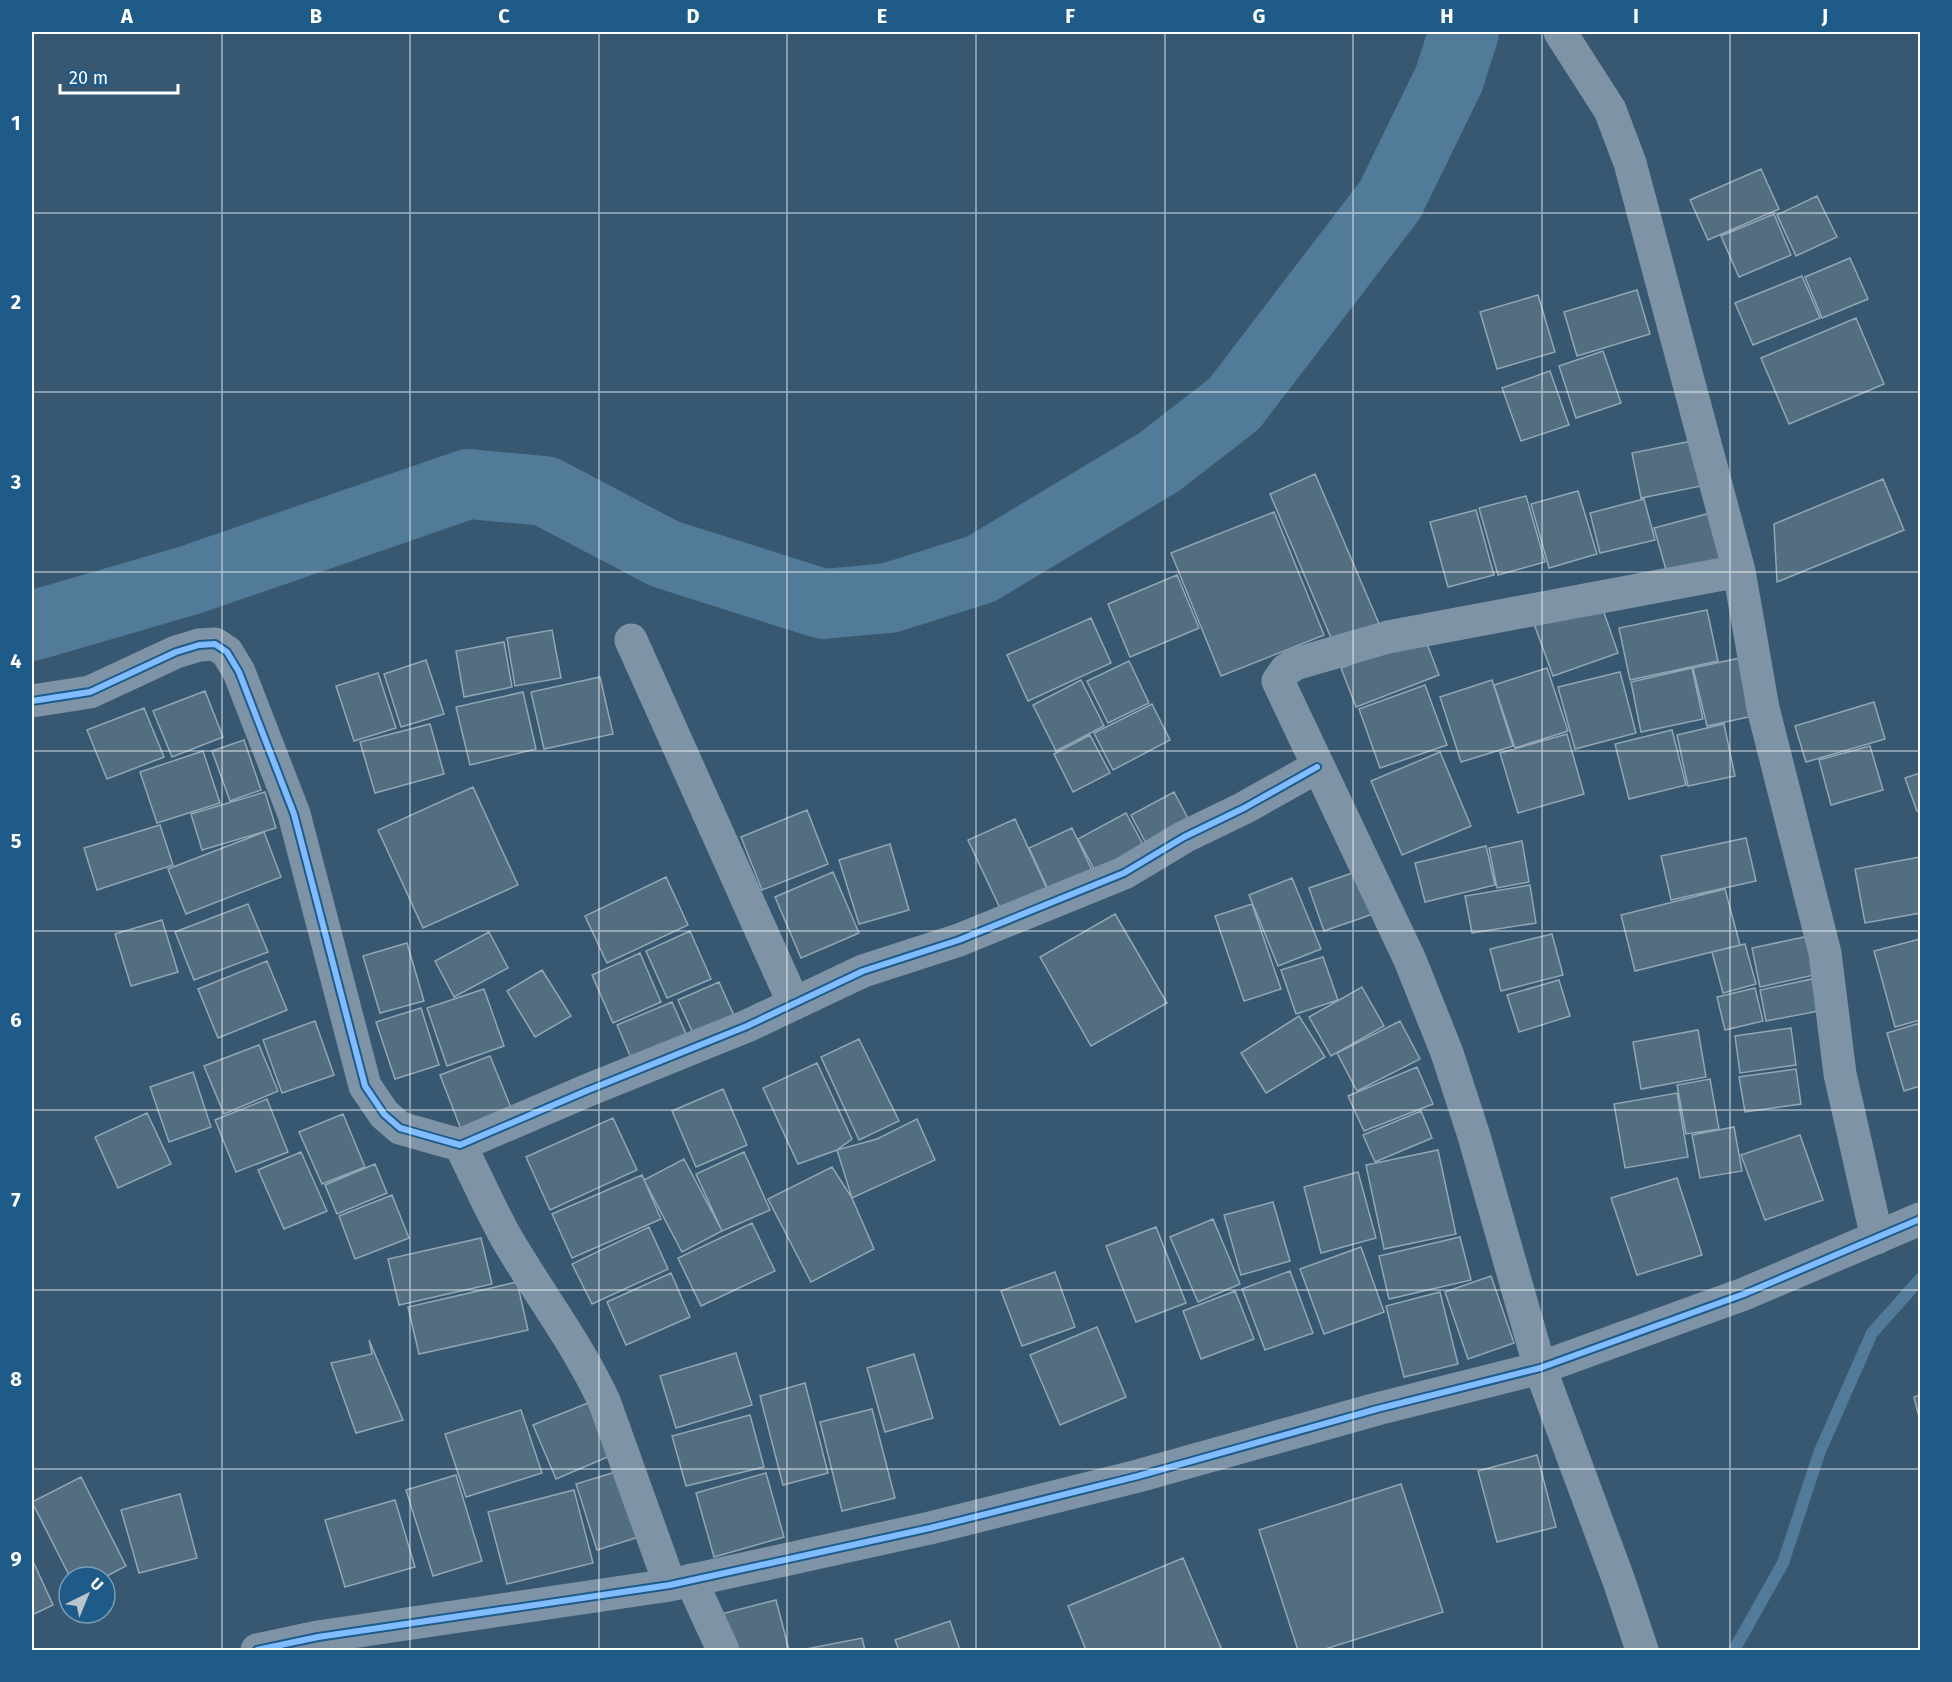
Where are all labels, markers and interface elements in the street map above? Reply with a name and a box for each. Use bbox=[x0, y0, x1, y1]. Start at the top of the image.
text: A bbox=[120, 4, 134, 28]
text: B bbox=[310, 4, 322, 28]
text: C bbox=[498, 4, 510, 28]
text: D bbox=[686, 4, 700, 28]
text: E bbox=[877, 4, 887, 28]
text: F bbox=[1065, 4, 1075, 28]
text: G bbox=[1253, 4, 1265, 28]
text: H bbox=[1440, 4, 1454, 28]
text: I bbox=[1633, 4, 1639, 28]
text: J bbox=[1821, 4, 1828, 28]
scale bar bbox=[60, 57, 178, 95]
text: 20 m bbox=[69, 67, 108, 89]
text: 1 bbox=[11, 111, 21, 135]
text: 2 bbox=[11, 290, 21, 314]
text: 3 bbox=[10, 470, 21, 494]
text: 4 bbox=[10, 649, 22, 673]
text: 5 bbox=[11, 829, 22, 853]
text: 6 bbox=[10, 1008, 22, 1032]
text: 7 bbox=[11, 1188, 21, 1212]
text: 8 bbox=[10, 1367, 22, 1391]
text: 9 bbox=[10, 1547, 22, 1571]
north arrow bbox=[57, 1565, 117, 1625]
text: U bbox=[87, 1574, 107, 1595]

